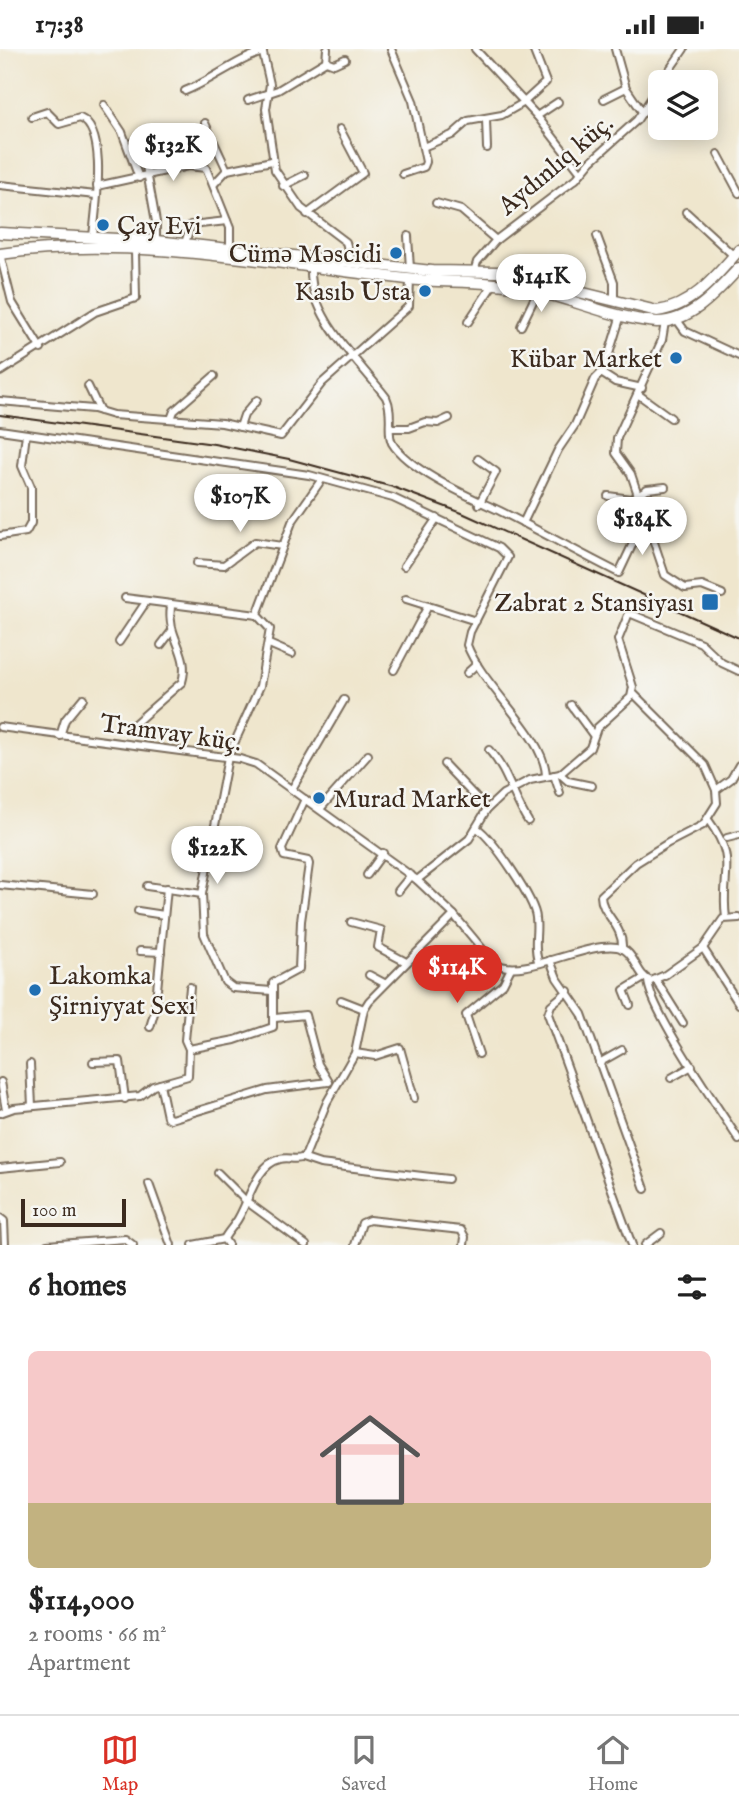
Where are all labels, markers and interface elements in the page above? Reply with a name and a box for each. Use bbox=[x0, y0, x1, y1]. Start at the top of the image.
text: 17:38 bbox=[35, 8, 84, 41]
map controls bbox=[648, 70, 718, 140]
button: layers bbox=[648, 70, 718, 140]
street label: Aydınlıq küç. bbox=[491, 107, 620, 224]
pin: $132K bbox=[124, 123, 222, 183]
text: $132K bbox=[144, 131, 202, 160]
place label: Çay Evi bbox=[117, 210, 201, 243]
marker: Çay Evi bbox=[95, 217, 111, 233]
place label: Cümə Məscidi bbox=[229, 238, 382, 271]
marker: Cümə Məscidi bbox=[388, 245, 404, 261]
pin: $141K bbox=[492, 254, 590, 314]
text: $141K bbox=[512, 262, 570, 291]
place label: Kasıb Usta bbox=[295, 276, 412, 309]
marker: Kasıb Usta bbox=[417, 283, 433, 299]
place label: Kübar Market bbox=[510, 343, 662, 376]
marker: Kübar Market bbox=[668, 350, 684, 366]
pin: $107K bbox=[191, 475, 289, 534]
text: $107K bbox=[210, 482, 270, 511]
pin: $184K bbox=[593, 497, 691, 557]
text: $184K bbox=[613, 505, 671, 534]
place label: Zabrat 2 Stansiyası bbox=[494, 587, 694, 620]
marker: Zabrat 2 Stansiyası bbox=[700, 592, 720, 612]
street label: Tramvay küç. bbox=[98, 707, 244, 760]
place label: Murad Market bbox=[333, 783, 491, 816]
marker: Murad Market bbox=[311, 790, 327, 806]
pin: $122K bbox=[168, 827, 266, 886]
text: $122K bbox=[187, 834, 247, 863]
pin: $114K bbox=[408, 946, 506, 1005]
text: $114K bbox=[428, 953, 486, 982]
place label: Lakomka Şirniyyat Sexi bbox=[49, 960, 196, 1023]
marker: Lakomka Şirniyyat Sexi bbox=[27, 982, 43, 998]
scale bar bbox=[21, 1196, 126, 1228]
text: 100 m bbox=[32, 1199, 76, 1223]
text: 6 homes bbox=[28, 1268, 127, 1306]
icon: filters bbox=[673, 1268, 711, 1306]
icon: home bbox=[307, 1397, 433, 1523]
text: $114,000 bbox=[28, 1582, 135, 1620]
text: 2 rooms · 66 m² bbox=[28, 1620, 167, 1649]
text: Apartment bbox=[28, 1649, 131, 1678]
tab: Map bbox=[101, 1731, 139, 1797]
tab: Saved bbox=[341, 1731, 386, 1797]
tab: Home bbox=[588, 1731, 638, 1797]

